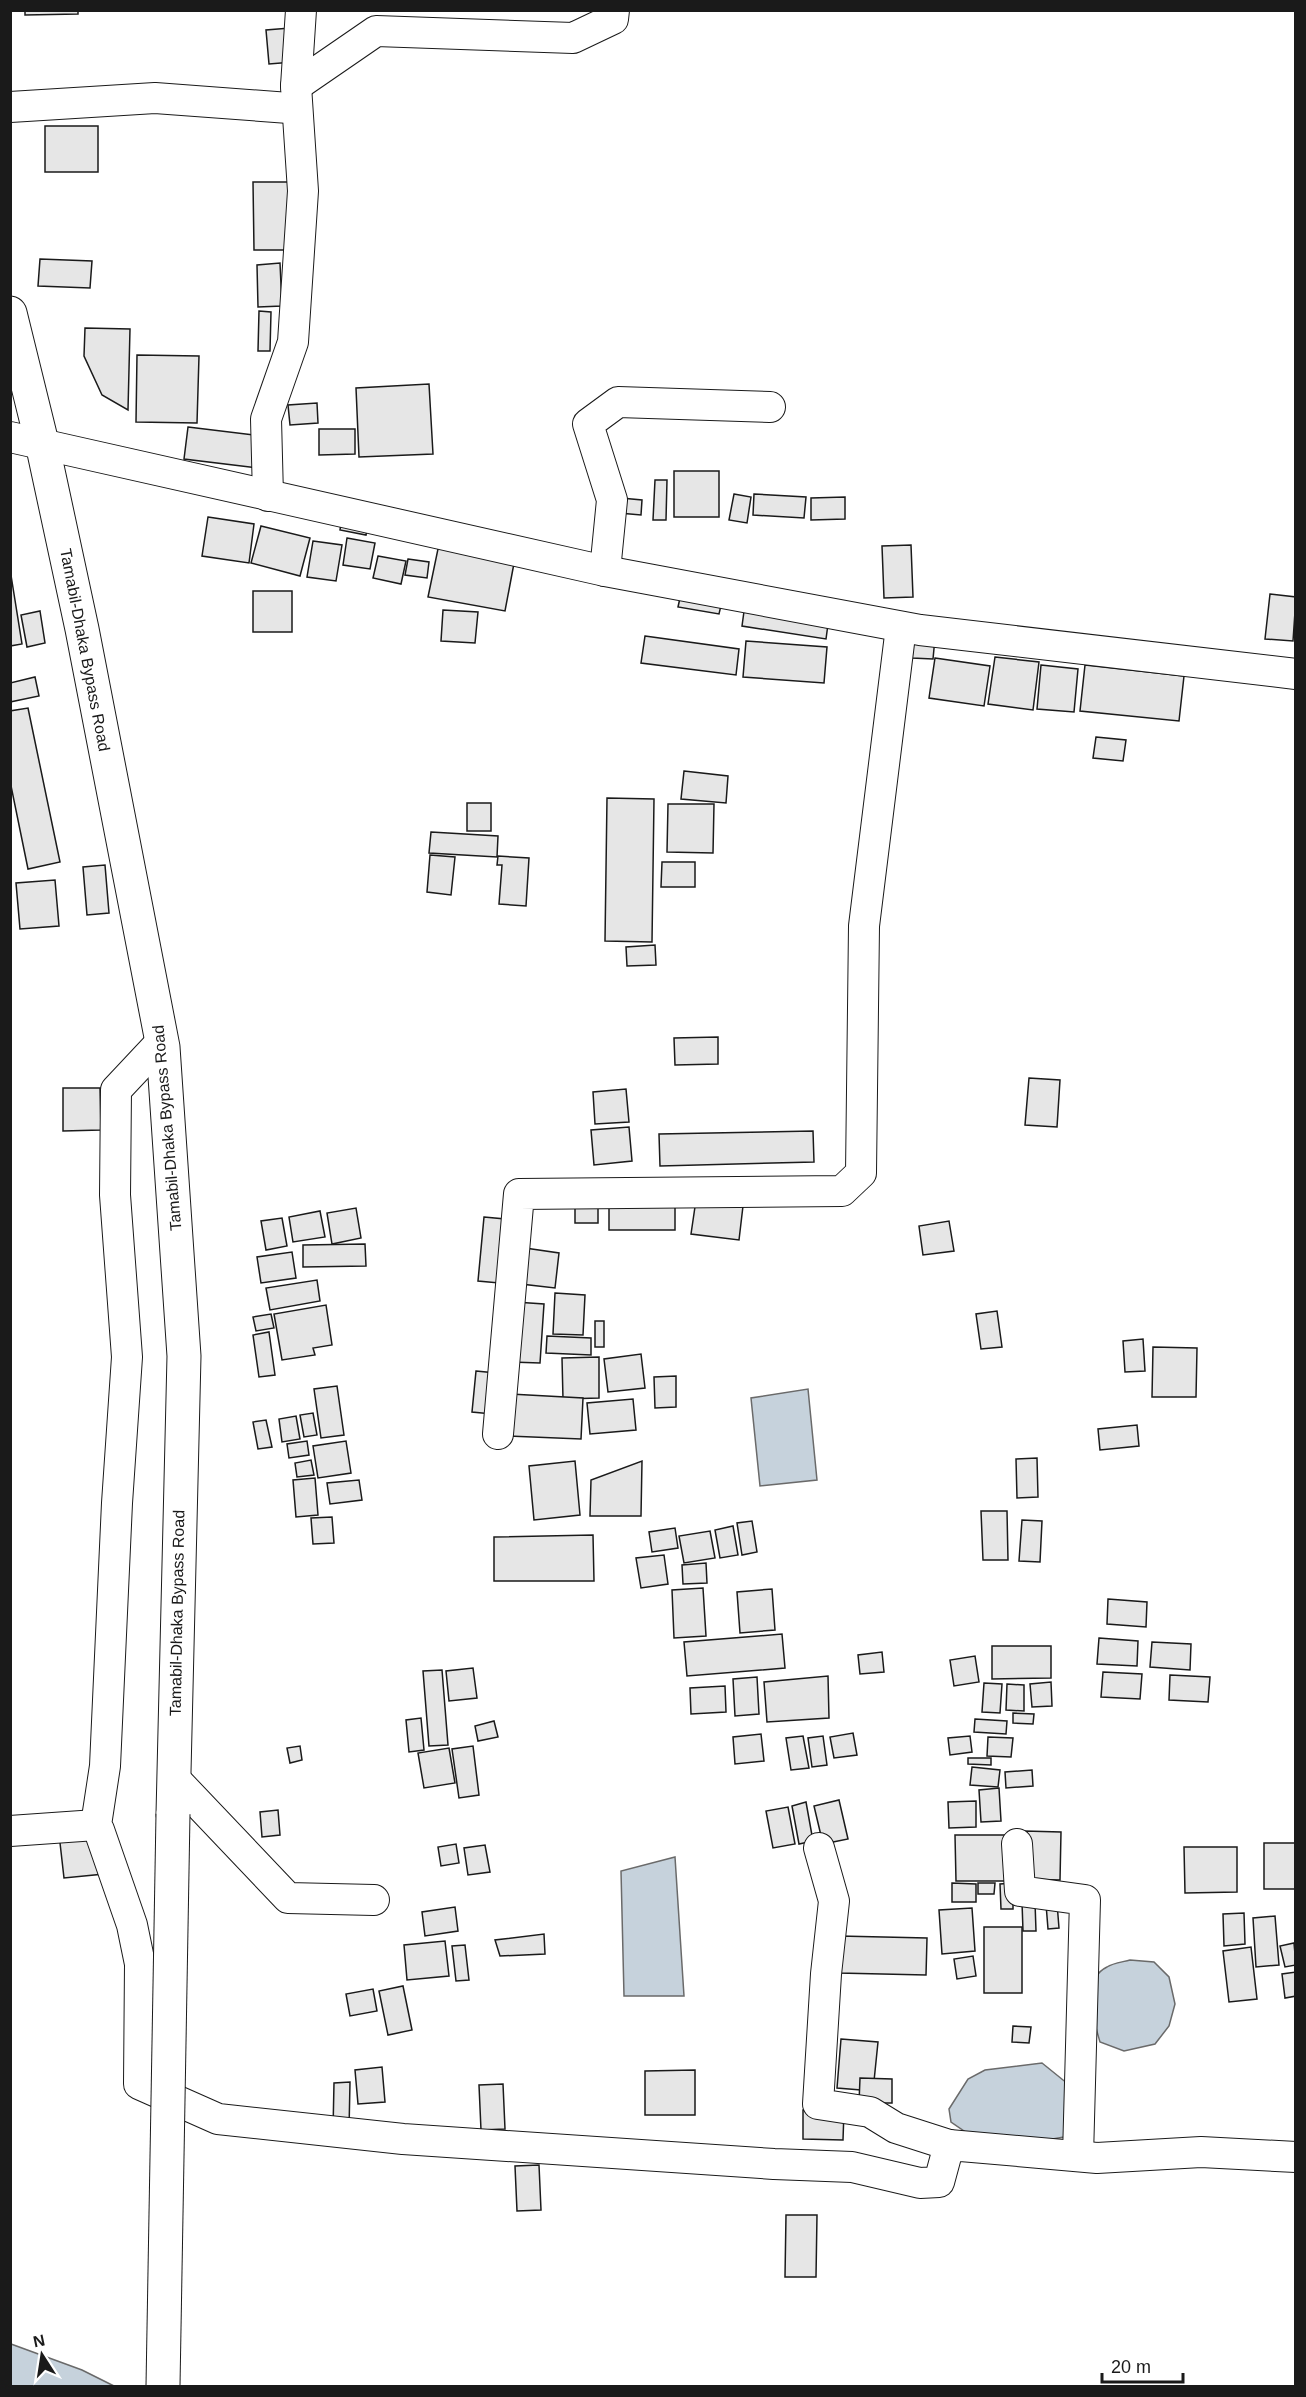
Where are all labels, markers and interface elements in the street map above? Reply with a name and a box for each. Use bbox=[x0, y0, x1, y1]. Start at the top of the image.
street label: Tamabil-Dhaka Bypass Road bbox=[57, 547, 113, 753]
street label: Tamabil-Dhaka Bypass Road bbox=[150, 1024, 184, 1232]
street label: Tamabil-Dhaka Bypass Road bbox=[167, 1510, 187, 1716]
north arrow bbox=[12, 2325, 72, 2385]
text: N bbox=[32, 2331, 46, 2350]
scale bar bbox=[1102, 2346, 1183, 2384]
text: 20 m bbox=[1111, 2357, 1151, 2377]

